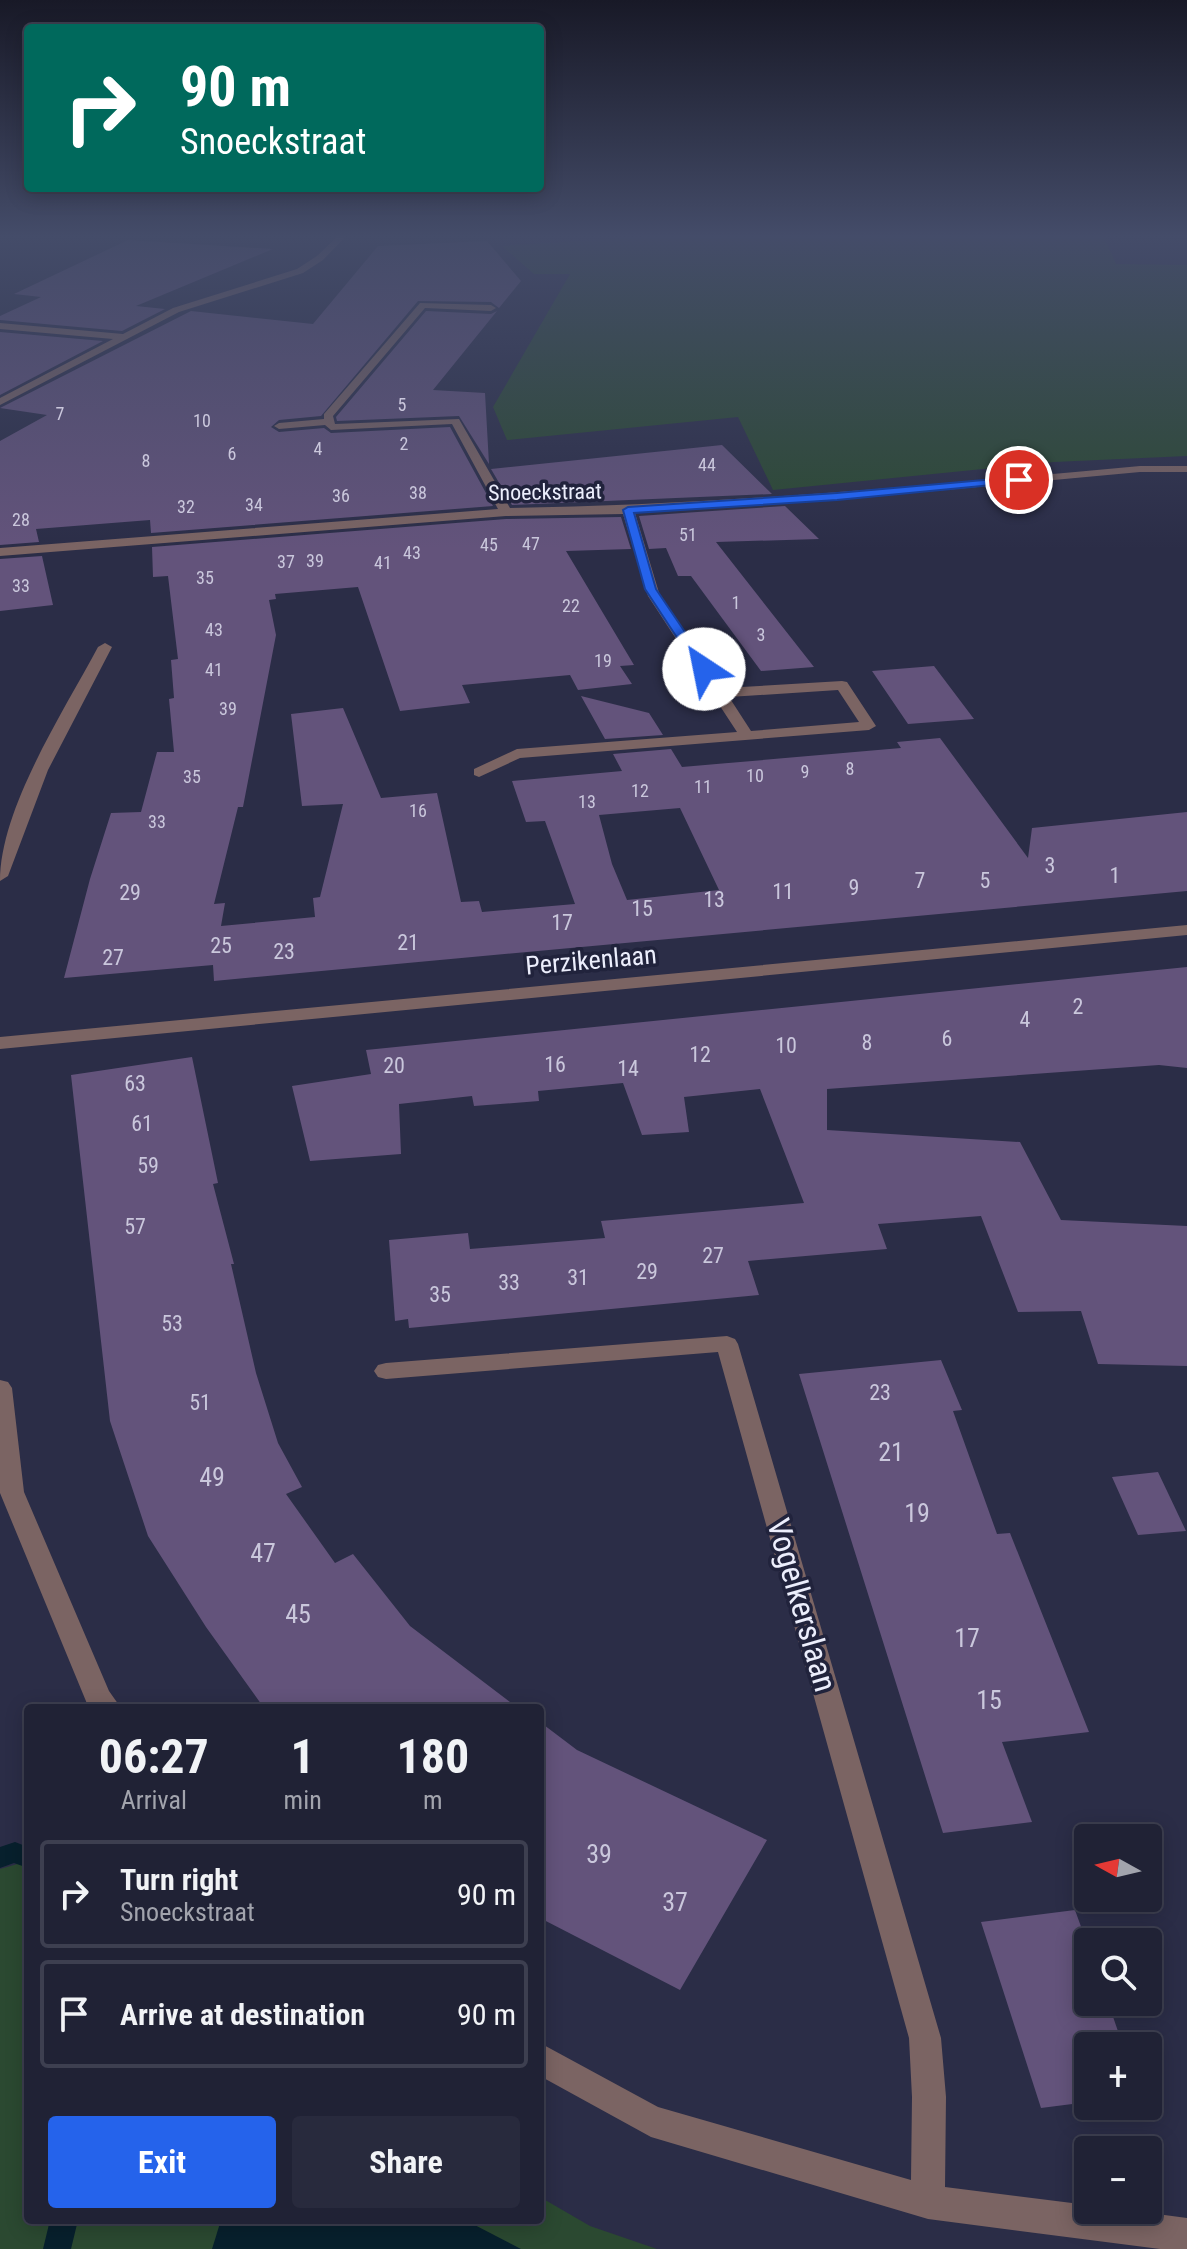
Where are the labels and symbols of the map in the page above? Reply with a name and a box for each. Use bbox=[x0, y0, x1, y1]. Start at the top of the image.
house number: 5 bbox=[398, 394, 407, 415]
house number: 7 bbox=[56, 403, 65, 424]
house number: 10 bbox=[193, 410, 211, 431]
house number: 2 bbox=[400, 433, 409, 454]
house number: 4 bbox=[314, 438, 323, 459]
house number: 6 bbox=[228, 443, 236, 464]
pin bbox=[985, 446, 1053, 514]
house number: 8 bbox=[142, 450, 150, 471]
house number: 44 bbox=[698, 454, 716, 475]
street label: Snoeckstraat bbox=[488, 479, 602, 505]
house number: 38 bbox=[409, 482, 427, 503]
house number: 36 bbox=[332, 485, 350, 506]
house number: 34 bbox=[245, 494, 263, 515]
house number: 32 bbox=[177, 496, 195, 517]
house number: 28 bbox=[12, 509, 30, 530]
house number: 51 bbox=[679, 524, 697, 545]
house number: 47 bbox=[522, 533, 540, 554]
house number: 45 bbox=[480, 534, 498, 555]
house number: 43 bbox=[403, 542, 421, 563]
house number: 39 bbox=[306, 550, 324, 571]
house number: 37 bbox=[277, 551, 295, 572]
house number: 41 bbox=[374, 552, 392, 573]
house number: 35 bbox=[196, 567, 214, 588]
house number: 33 bbox=[12, 575, 30, 596]
house number: 1 bbox=[732, 592, 740, 613]
house number: 22 bbox=[562, 595, 580, 616]
house number: 43 bbox=[205, 619, 223, 640]
house number: 3 bbox=[757, 624, 765, 645]
position arrow bbox=[662, 627, 746, 711]
house number: 19 bbox=[594, 650, 612, 671]
house number: 41 bbox=[205, 659, 223, 680]
house number: 39 bbox=[219, 698, 237, 719]
house number: 8 bbox=[846, 758, 854, 779]
house number: 9 bbox=[801, 761, 809, 782]
house number: 10 bbox=[746, 765, 764, 786]
house number: 35 bbox=[183, 766, 201, 787]
house number: 11 bbox=[694, 776, 712, 797]
house number: 12 bbox=[631, 780, 649, 801]
house number: 13 bbox=[578, 791, 596, 812]
house number: 16 bbox=[409, 800, 427, 821]
house number: 33 bbox=[148, 811, 166, 832]
house number: 3 bbox=[1045, 853, 1055, 878]
house number: 1 bbox=[1110, 863, 1120, 888]
house number: 7 bbox=[915, 868, 925, 893]
house number: 5 bbox=[980, 868, 990, 893]
house number: 9 bbox=[849, 875, 859, 900]
house number: 11 bbox=[772, 879, 794, 904]
house number: 29 bbox=[119, 880, 141, 905]
house number: 13 bbox=[703, 887, 725, 912]
house number: 15 bbox=[631, 896, 653, 921]
house number: 17 bbox=[551, 910, 573, 935]
house number: 21 bbox=[397, 930, 419, 955]
house number: 25 bbox=[210, 933, 232, 958]
house number: 23 bbox=[273, 939, 295, 964]
street label: Perzikenlaan bbox=[524, 939, 658, 981]
house number: 27 bbox=[102, 945, 124, 970]
house number: 2 bbox=[1073, 994, 1083, 1019]
house number: 4 bbox=[1020, 1007, 1031, 1032]
house number: 6 bbox=[942, 1026, 952, 1051]
house number: 8 bbox=[862, 1030, 872, 1055]
house number: 10 bbox=[775, 1033, 797, 1058]
house number: 12 bbox=[689, 1042, 711, 1067]
house number: 16 bbox=[544, 1052, 566, 1077]
house number: 20 bbox=[383, 1053, 405, 1078]
house number: 14 bbox=[617, 1056, 639, 1081]
house number: 63 bbox=[124, 1071, 146, 1096]
house number: 61 bbox=[131, 1111, 153, 1136]
house number: 59 bbox=[137, 1153, 159, 1178]
house number: 57 bbox=[124, 1214, 146, 1239]
house number: 27 bbox=[702, 1243, 724, 1268]
house number: 29 bbox=[636, 1259, 658, 1284]
house number: 31 bbox=[567, 1265, 589, 1290]
house number: 33 bbox=[498, 1270, 520, 1295]
house number: 35 bbox=[429, 1282, 451, 1307]
house number: 53 bbox=[161, 1311, 183, 1336]
house number: 23 bbox=[869, 1380, 891, 1405]
house number: 51 bbox=[189, 1390, 211, 1415]
house number: 21 bbox=[878, 1437, 904, 1467]
house number: 49 bbox=[199, 1462, 225, 1492]
house number: 19 bbox=[904, 1498, 930, 1528]
street label: Vogelkerslaan bbox=[759, 1514, 845, 1696]
house number: 47 bbox=[250, 1538, 276, 1568]
house number: 45 bbox=[285, 1599, 311, 1629]
house number: 17 bbox=[954, 1623, 980, 1653]
house number: 15 bbox=[976, 1685, 1002, 1715]
north arrow bbox=[1074, 1824, 1162, 1912]
house number: 39 bbox=[586, 1839, 612, 1869]
house number: 37 bbox=[662, 1887, 688, 1917]

